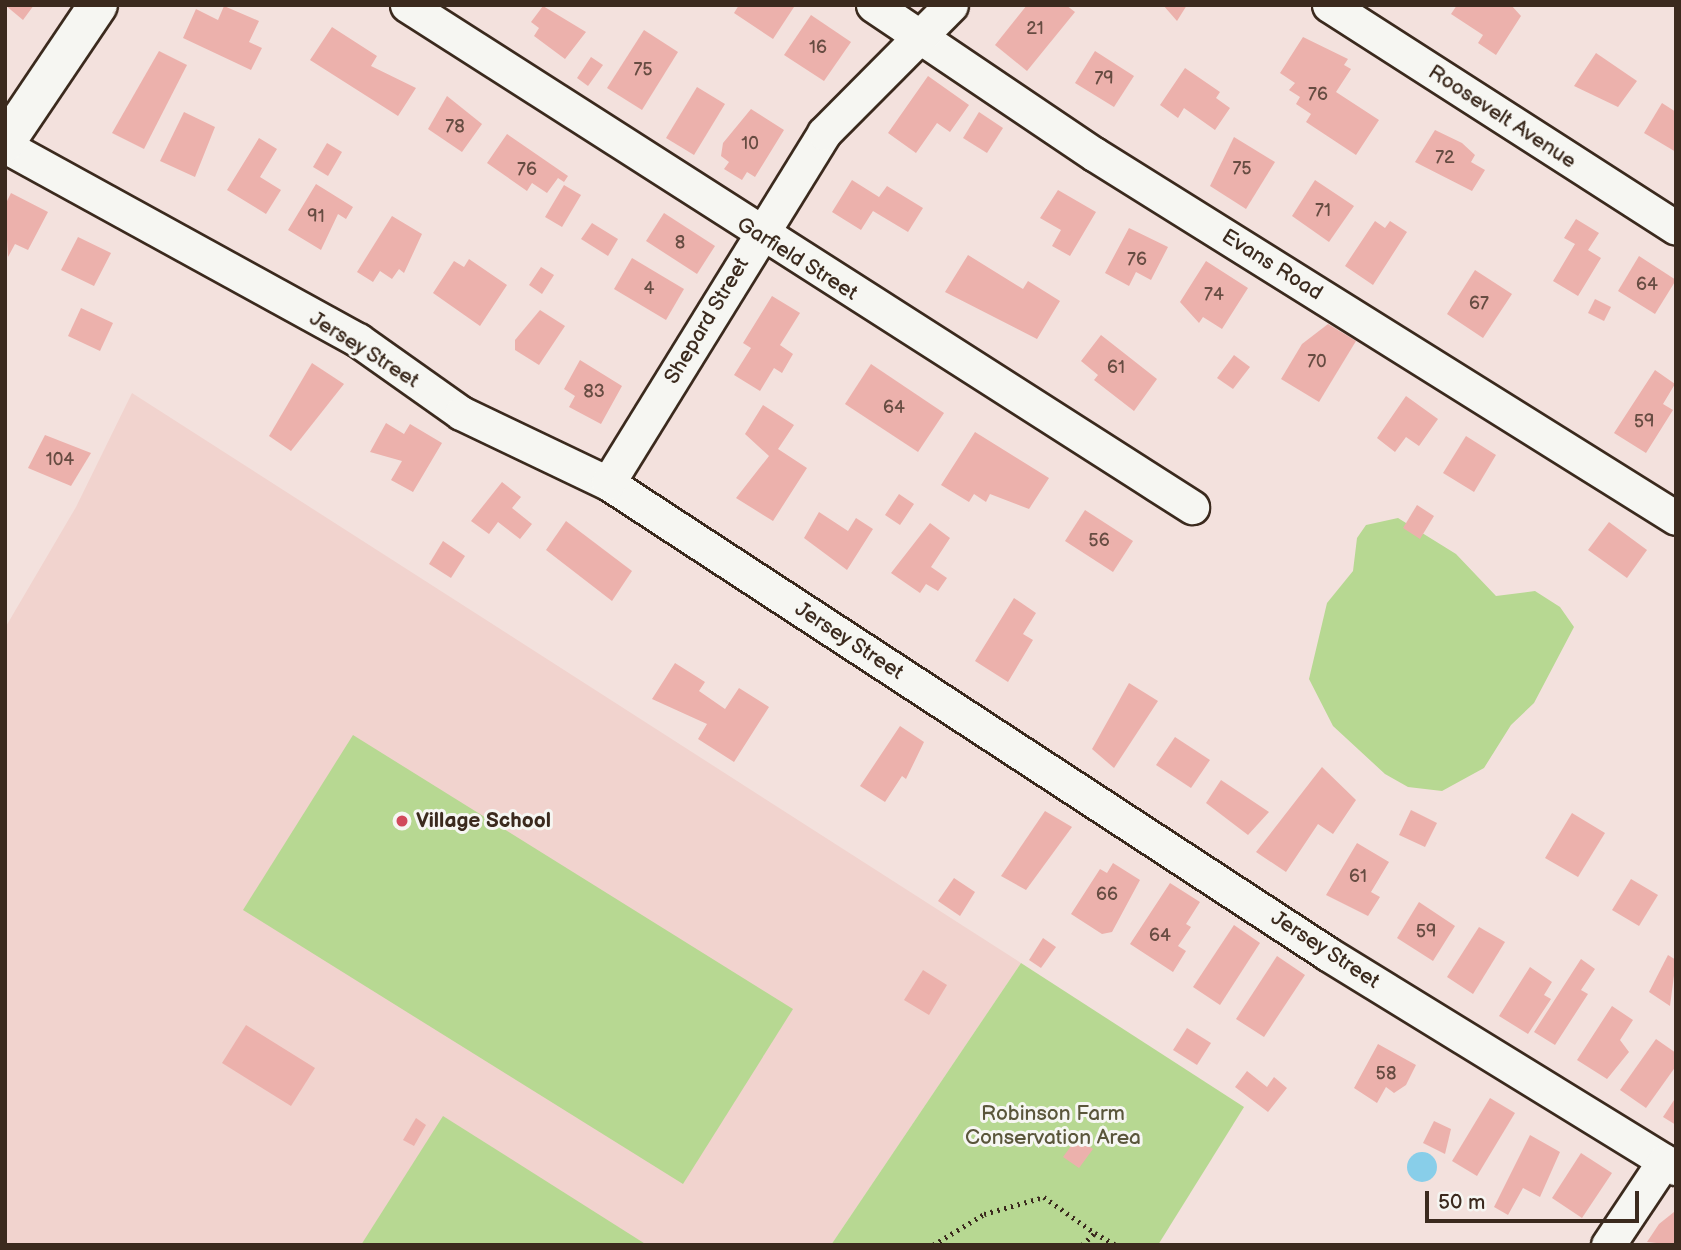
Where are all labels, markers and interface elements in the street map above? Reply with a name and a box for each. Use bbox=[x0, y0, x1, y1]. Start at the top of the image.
house number: 21 bbox=[1026, 18, 1044, 40]
house number: 16 bbox=[809, 37, 827, 59]
house number: 75 bbox=[633, 59, 653, 81]
street label: Roosevelt Avenue bbox=[1423, 60, 1581, 174]
house number: 79 bbox=[1094, 68, 1114, 90]
house number: 76 bbox=[1308, 84, 1328, 106]
house number: 78 bbox=[445, 116, 465, 138]
house number: 10 bbox=[741, 133, 759, 155]
house number: 72 bbox=[1435, 147, 1455, 169]
house number: 75 bbox=[1232, 158, 1252, 180]
house number: 76 bbox=[517, 159, 537, 181]
house number: 71 bbox=[1315, 200, 1331, 222]
house number: 91 bbox=[307, 206, 325, 228]
street label: Garfield Street bbox=[732, 212, 862, 306]
street label: Evans Road bbox=[1217, 224, 1327, 306]
house number: 8 bbox=[675, 232, 685, 254]
house number: 76 bbox=[1127, 249, 1147, 271]
street label: Shepard Street bbox=[659, 253, 755, 389]
house number: 64 bbox=[1636, 274, 1658, 296]
house number: 4 bbox=[644, 278, 654, 300]
house number: 74 bbox=[1204, 284, 1224, 306]
house number: 67 bbox=[1469, 293, 1489, 315]
street label: Jersey Street bbox=[304, 306, 424, 394]
house number: 70 bbox=[1307, 351, 1327, 373]
house number: 61 bbox=[1107, 357, 1125, 379]
house number: 83 bbox=[583, 381, 605, 403]
house number: 64 bbox=[883, 397, 905, 419]
house number: 59 bbox=[1634, 411, 1654, 433]
house number: 104 bbox=[46, 449, 74, 471]
house number: 56 bbox=[1088, 530, 1110, 552]
street label: Jersey Street bbox=[789, 596, 909, 686]
place label: Village School bbox=[416, 808, 551, 834]
marker: Village School bbox=[394, 813, 410, 829]
house number: 61 bbox=[1349, 866, 1367, 888]
house number: 66 bbox=[1096, 884, 1118, 906]
street label: Jersey Street bbox=[1265, 905, 1385, 995]
house number: 59 bbox=[1416, 921, 1436, 943]
house number: 64 bbox=[1149, 925, 1171, 947]
house number: 58 bbox=[1376, 1063, 1396, 1085]
park label: Robinson Farm Conservation Area bbox=[965, 1101, 1141, 1151]
scale bar bbox=[1429, 1176, 1642, 1220]
text: 50 m bbox=[1438, 1190, 1485, 1215]

